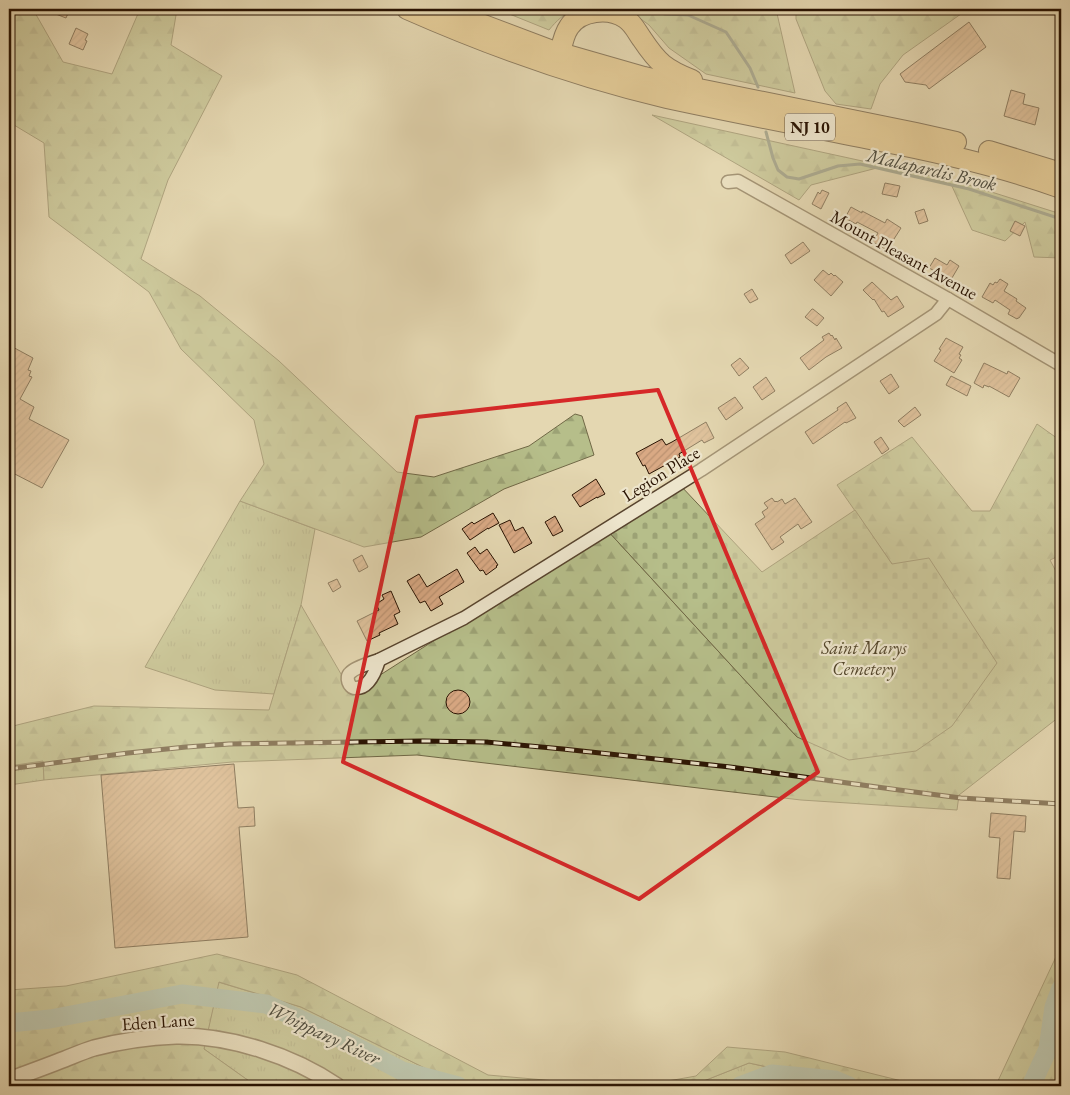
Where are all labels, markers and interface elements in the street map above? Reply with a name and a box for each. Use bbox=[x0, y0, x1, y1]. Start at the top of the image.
road number: NJ 10 bbox=[785, 114, 835, 140]
water label: Malapardis Brook bbox=[864, 142, 999, 197]
street label: Mount Pleasant Avenue bbox=[827, 205, 982, 305]
street label: Legion Place bbox=[618, 441, 704, 506]
park label: Saint Marys Cemetery bbox=[820, 636, 908, 681]
water label: Whippany River bbox=[263, 996, 385, 1071]
street label: Eden Lane bbox=[121, 1007, 195, 1036]

